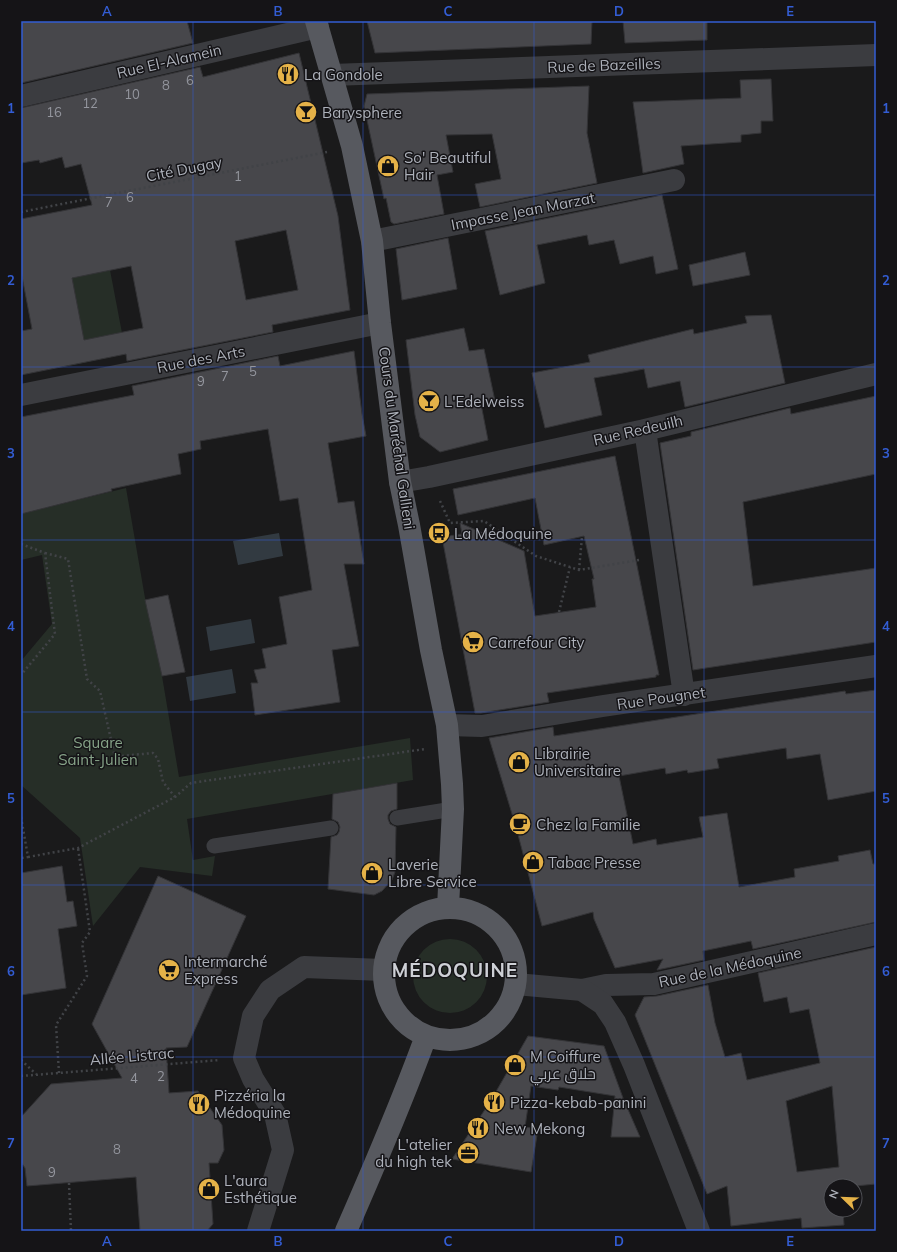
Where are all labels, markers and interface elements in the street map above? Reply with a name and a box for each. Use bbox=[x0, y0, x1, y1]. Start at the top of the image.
text: A bbox=[102, 3, 112, 19]
text: B bbox=[274, 3, 283, 19]
text: C bbox=[444, 3, 453, 19]
text: D bbox=[614, 3, 624, 19]
text: E bbox=[786, 3, 794, 19]
street label: Rue El-Alamein bbox=[115, 40, 223, 82]
street label: Rue de Bazeilles bbox=[547, 54, 661, 76]
restaurant icon: La Gondole bbox=[275, 61, 301, 87]
place label: La Gondole bbox=[304, 65, 383, 84]
house number: 6 bbox=[186, 72, 194, 88]
house number: 8 bbox=[162, 77, 170, 93]
house number: 10 bbox=[124, 86, 140, 102]
house number: 12 bbox=[82, 95, 98, 111]
bar icon: Barysphere bbox=[293, 99, 319, 125]
text: 1 bbox=[7, 100, 15, 116]
text: 1 bbox=[882, 100, 890, 116]
place label: Barysphere bbox=[322, 103, 402, 122]
house number: 16 bbox=[46, 104, 62, 120]
place label: So' Beautiful Hair bbox=[404, 148, 491, 184]
street label: Cité Dugay bbox=[144, 152, 224, 186]
shop icon: So' Beautiful Hair bbox=[375, 153, 401, 179]
house number: 1 bbox=[234, 168, 242, 184]
street label: Impasse Jean Marzat bbox=[449, 188, 597, 234]
house number: 6 bbox=[126, 189, 134, 205]
house number: 7 bbox=[105, 194, 113, 210]
text: 2 bbox=[7, 272, 15, 288]
text: 2 bbox=[882, 272, 890, 288]
street label: Rue des Arts bbox=[155, 341, 247, 377]
street label: Cours du Maréchal Gallieni bbox=[375, 345, 419, 531]
house number: 5 bbox=[249, 363, 257, 379]
house number: 7 bbox=[221, 368, 229, 384]
house number: 9 bbox=[197, 373, 205, 389]
bar icon: L'Edelweiss bbox=[416, 388, 442, 414]
place label: L'Edelweiss bbox=[444, 392, 525, 411]
street label: Rue Redeuilh bbox=[591, 410, 685, 450]
text: 3 bbox=[7, 445, 15, 461]
text: 3 bbox=[882, 445, 890, 461]
bus stop icon: La Médoquine bbox=[426, 520, 452, 546]
place label: La Médoquine bbox=[454, 524, 552, 543]
text: 4 bbox=[7, 618, 15, 634]
text: 4 bbox=[882, 618, 890, 634]
supermarket icon: Carrefour City bbox=[460, 629, 486, 655]
place label: Carrefour City bbox=[488, 633, 585, 652]
street label: Rue Pougnet bbox=[616, 682, 706, 714]
park label: Square Saint-Julien bbox=[58, 733, 138, 769]
place label: Librairie Universitaire bbox=[534, 744, 621, 780]
shop icon: Librairie Universitaire bbox=[506, 749, 532, 775]
text: 5 bbox=[7, 790, 15, 806]
text: 5 bbox=[882, 790, 890, 806]
cafe icon: Chez la Familie bbox=[507, 811, 533, 837]
place label: Chez la Familie bbox=[536, 815, 641, 834]
shop icon: Tabac Presse bbox=[520, 849, 546, 875]
place label: Tabac Presse bbox=[548, 853, 640, 872]
place label: Laverie Libre Service bbox=[388, 855, 477, 891]
shop icon: Laverie Libre Service bbox=[359, 860, 385, 886]
street label: Rue de la Médoquine bbox=[657, 943, 803, 991]
place label: Intermarché Express bbox=[184, 952, 267, 988]
supermarket icon: Intermarché Express bbox=[156, 957, 182, 983]
district label: MÉDOQUINE bbox=[392, 958, 518, 982]
text: 6 bbox=[7, 963, 15, 979]
text: 6 bbox=[882, 963, 890, 979]
street label: Allée Listrac bbox=[89, 1043, 175, 1069]
place label: M Coiffure حلاق عربي bbox=[530, 1047, 601, 1086]
shop icon: M Coiffure حلاق عربي bbox=[502, 1052, 528, 1078]
house number: 2 bbox=[157, 1068, 165, 1084]
house number: 4 bbox=[130, 1070, 138, 1086]
place label: Pizzéria la Médoquine bbox=[214, 1086, 291, 1122]
restaurant icon: Pizza-kebab-panini bbox=[481, 1089, 507, 1115]
restaurant icon: Pizzéria la Médoquine bbox=[186, 1091, 212, 1117]
place label: Pizza-kebab-panini bbox=[510, 1093, 646, 1112]
restaurant icon: New Mekong bbox=[465, 1115, 491, 1141]
place label: New Mekong bbox=[494, 1119, 585, 1138]
text: 7 bbox=[7, 1135, 15, 1151]
place label: L'atelier du high tek bbox=[375, 1135, 453, 1171]
text: 7 bbox=[882, 1135, 890, 1151]
office icon: L'atelier du high tek bbox=[455, 1140, 481, 1166]
house number: 8 bbox=[113, 1141, 121, 1157]
house number: 9 bbox=[48, 1164, 56, 1180]
place label: L'aura Esthétique bbox=[224, 1171, 297, 1207]
shop icon: L'aura Esthétique bbox=[196, 1176, 222, 1202]
north arrow bbox=[823, 1178, 863, 1218]
text: N bbox=[826, 1188, 842, 1201]
text: A bbox=[102, 1233, 112, 1249]
text: B bbox=[274, 1233, 283, 1249]
text: C bbox=[444, 1233, 453, 1249]
text: D bbox=[614, 1233, 624, 1249]
text: E bbox=[786, 1233, 794, 1249]

